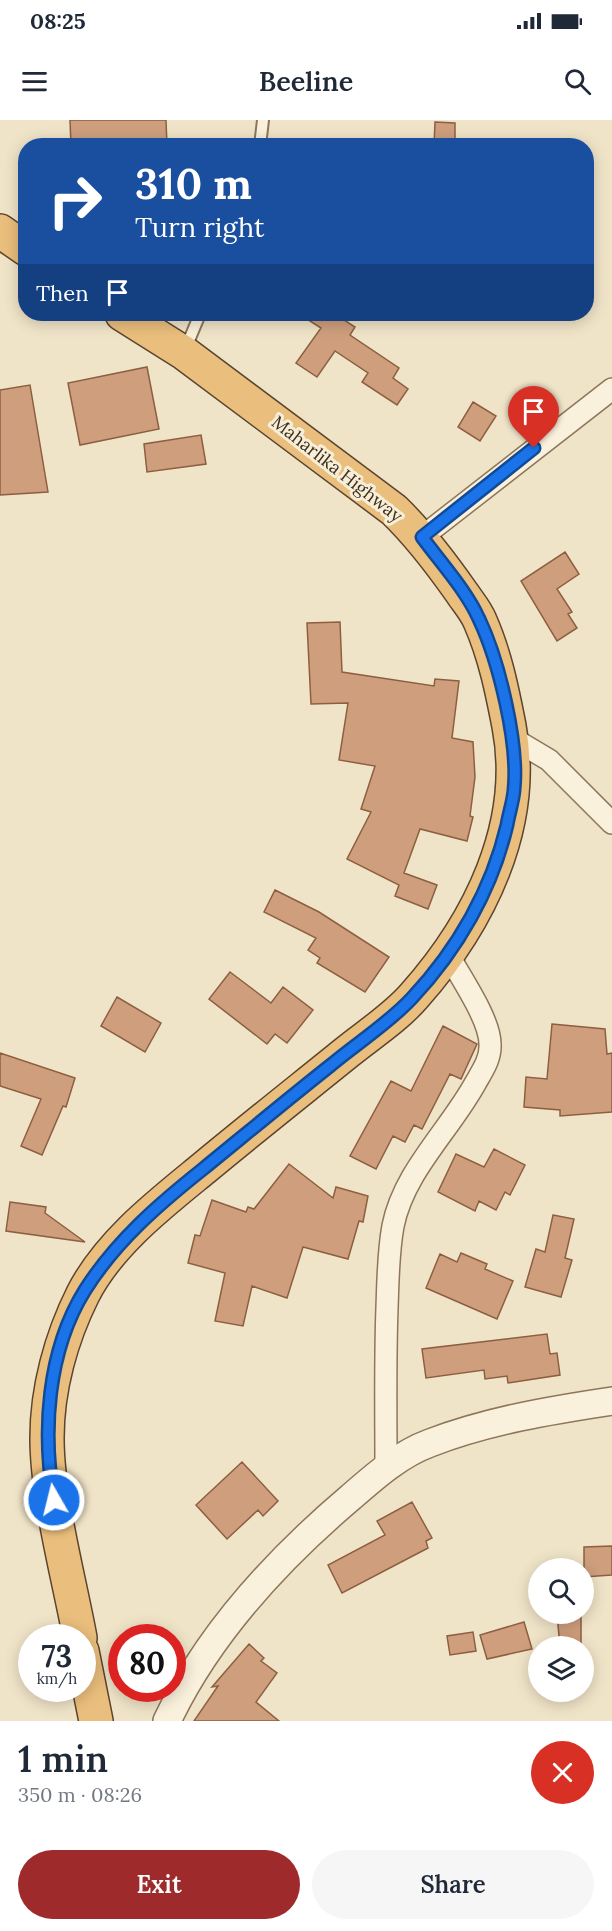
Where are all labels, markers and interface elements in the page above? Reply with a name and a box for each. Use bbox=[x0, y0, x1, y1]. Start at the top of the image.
text: 08:25 bbox=[30, 7, 86, 35]
text: Beeline bbox=[259, 64, 353, 98]
icon: menu bbox=[18, 65, 51, 98]
icon: search bbox=[561, 65, 594, 98]
text: 310 m bbox=[135, 157, 252, 211]
icon: right bbox=[36, 162, 114, 240]
text: Turn right bbox=[135, 210, 264, 244]
icon: arrive bbox=[101, 276, 134, 309]
text: Then bbox=[36, 279, 89, 307]
pin bbox=[508, 386, 559, 448]
icon: arrive bbox=[517, 395, 550, 428]
street label: Maharlika Highway bbox=[267, 410, 408, 527]
position arrow bbox=[22, 1468, 86, 1532]
map controls bbox=[528, 1558, 594, 1702]
button: search bbox=[528, 1558, 594, 1624]
speed limit sign: 80 bbox=[108, 1624, 186, 1702]
button: layers bbox=[528, 1636, 594, 1702]
text: 73 bbox=[42, 1637, 72, 1675]
text: km/h bbox=[37, 1669, 77, 1688]
text: 1 min bbox=[18, 1736, 108, 1782]
button: close bbox=[531, 1741, 594, 1804]
text: 350 m · 08:26 bbox=[18, 1782, 142, 1807]
button: Exit bbox=[18, 1850, 300, 1919]
button: Share bbox=[312, 1850, 594, 1919]

